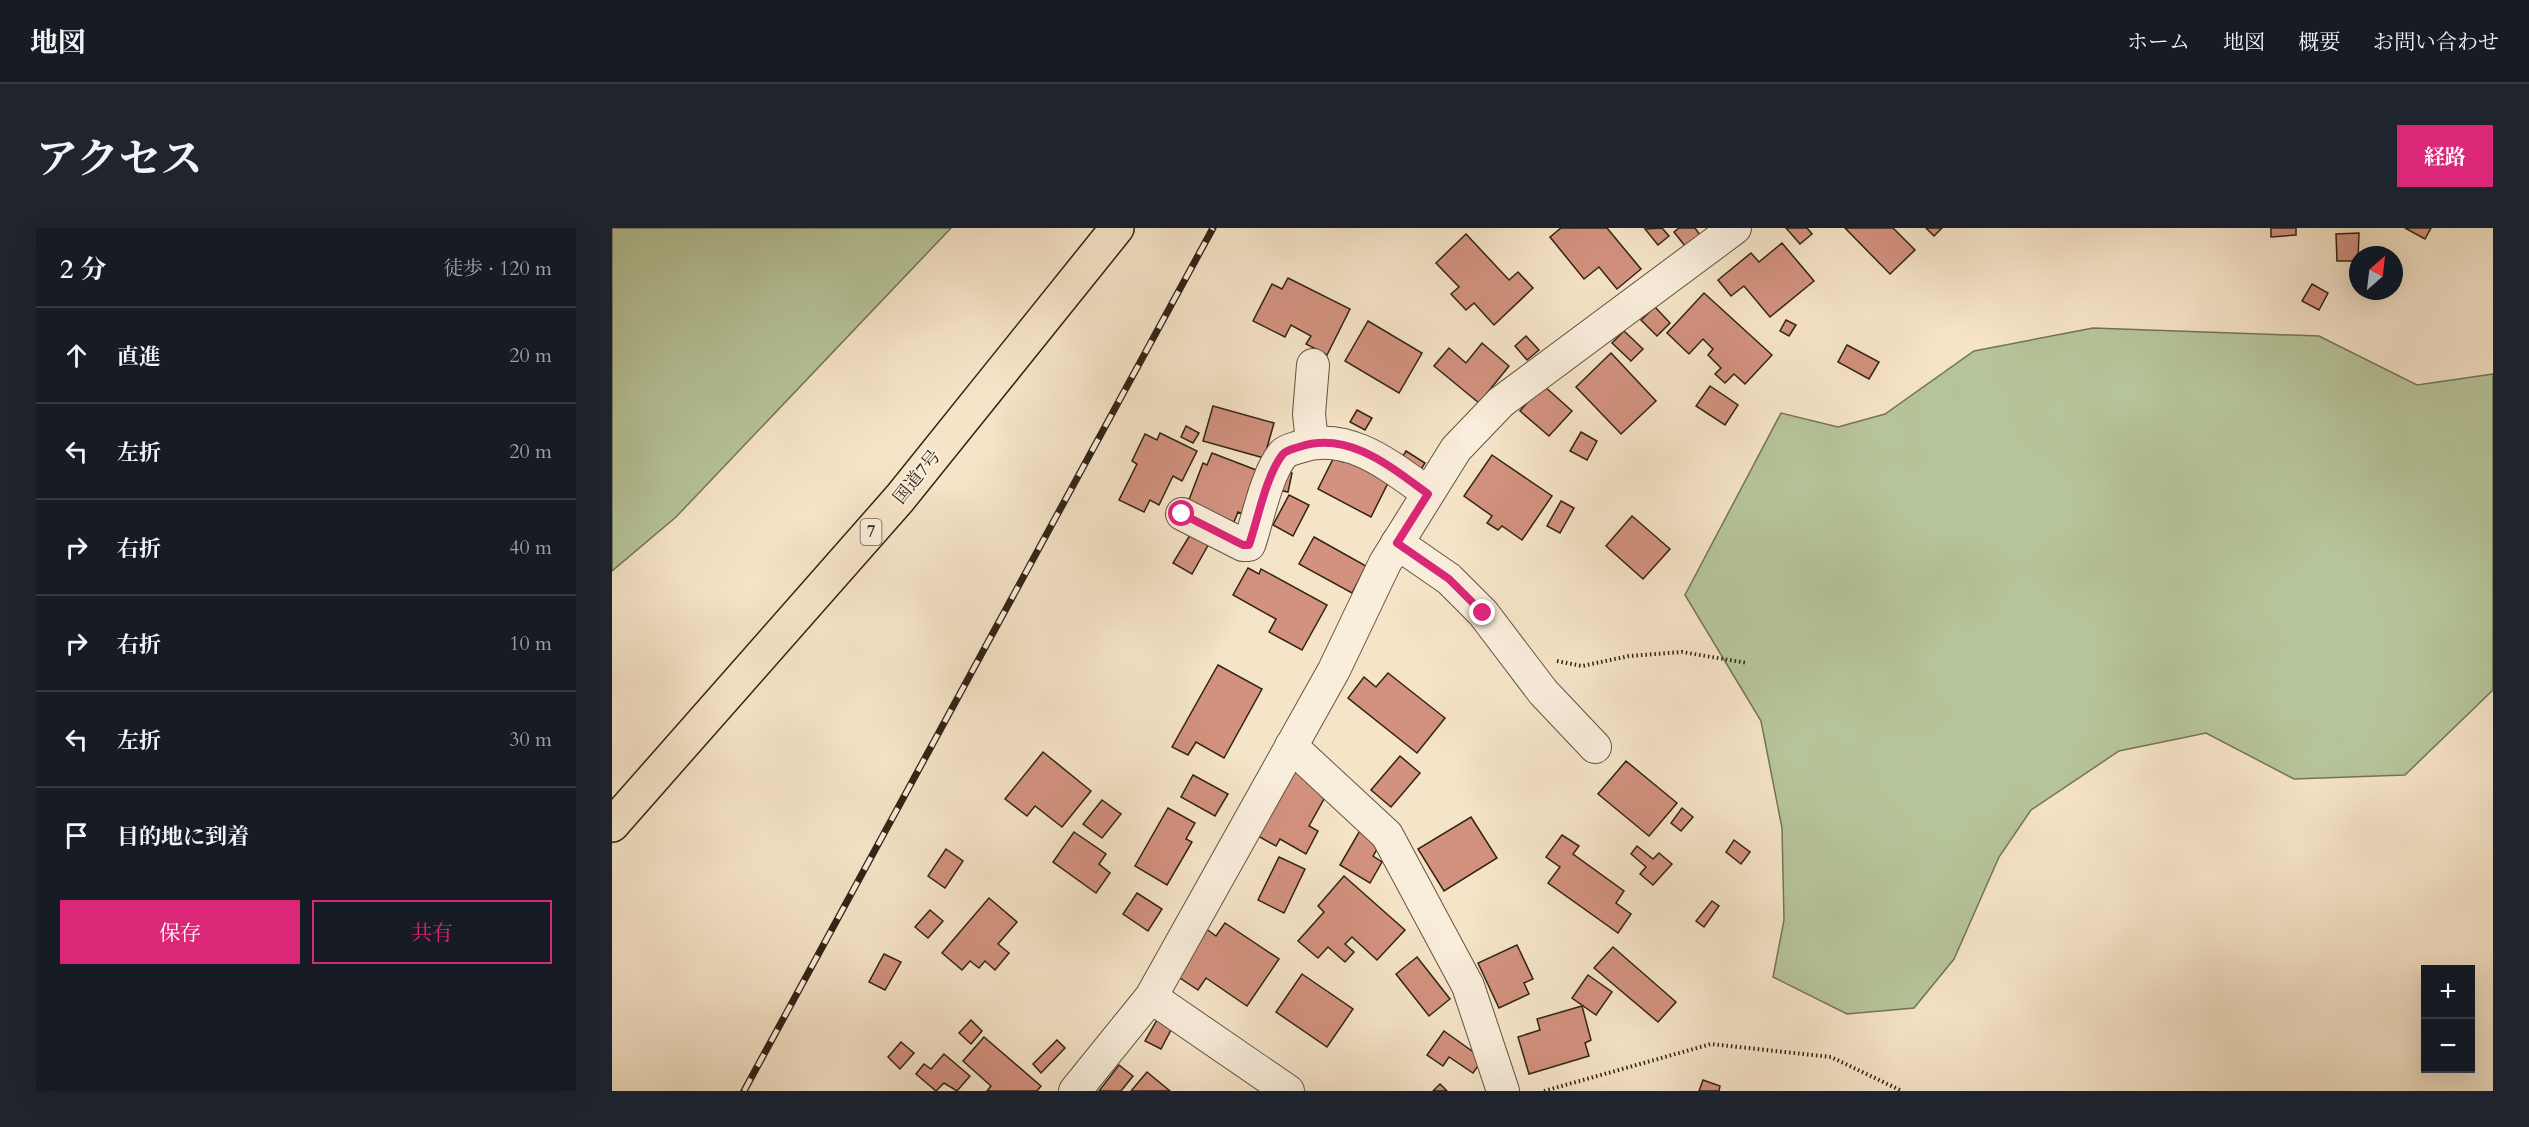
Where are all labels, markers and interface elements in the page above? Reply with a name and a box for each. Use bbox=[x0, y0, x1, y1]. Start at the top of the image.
text: 地図 bbox=[30, 24, 86, 62]
text: ホーム bbox=[2127, 28, 2190, 57]
text: 地図 bbox=[2223, 28, 2265, 57]
text: 概要 bbox=[2298, 28, 2340, 57]
text: お問い合わせ bbox=[2373, 28, 2499, 57]
button: 経路 bbox=[2397, 125, 2493, 187]
text: アクセス bbox=[36, 131, 203, 188]
north arrow bbox=[2349, 246, 2403, 300]
text: 2 分 bbox=[60, 252, 106, 287]
text: 徒歩 · 120 m bbox=[443, 255, 552, 282]
icon: ahead bbox=[60, 339, 93, 372]
text: 直進 bbox=[117, 342, 161, 372]
text: 20 m bbox=[509, 342, 552, 369]
icon: left bbox=[60, 435, 93, 468]
text: 左折 bbox=[117, 438, 161, 468]
text: 20 m bbox=[509, 438, 552, 465]
street label: 国道7号 bbox=[887, 445, 947, 509]
route start bbox=[1168, 500, 1194, 526]
road number: 7 bbox=[860, 519, 882, 545]
icon: right bbox=[60, 531, 93, 564]
text: 右折 bbox=[117, 534, 161, 564]
text: 40 m bbox=[509, 534, 552, 561]
route end bbox=[1469, 599, 1495, 625]
icon: right bbox=[60, 627, 93, 660]
text: 右折 bbox=[117, 630, 161, 660]
text: 10 m bbox=[509, 630, 552, 657]
icon: left bbox=[60, 723, 93, 756]
text: 左折 bbox=[117, 726, 161, 756]
text: 30 m bbox=[509, 726, 552, 753]
icon: arrive bbox=[60, 819, 93, 852]
text: 目的地に到着 bbox=[117, 822, 249, 852]
button: 保存 bbox=[60, 900, 300, 964]
button: 共有 bbox=[312, 900, 552, 964]
map controls bbox=[2421, 965, 2475, 1073]
button: + bbox=[2421, 965, 2475, 1019]
button: − bbox=[2421, 1019, 2475, 1073]

